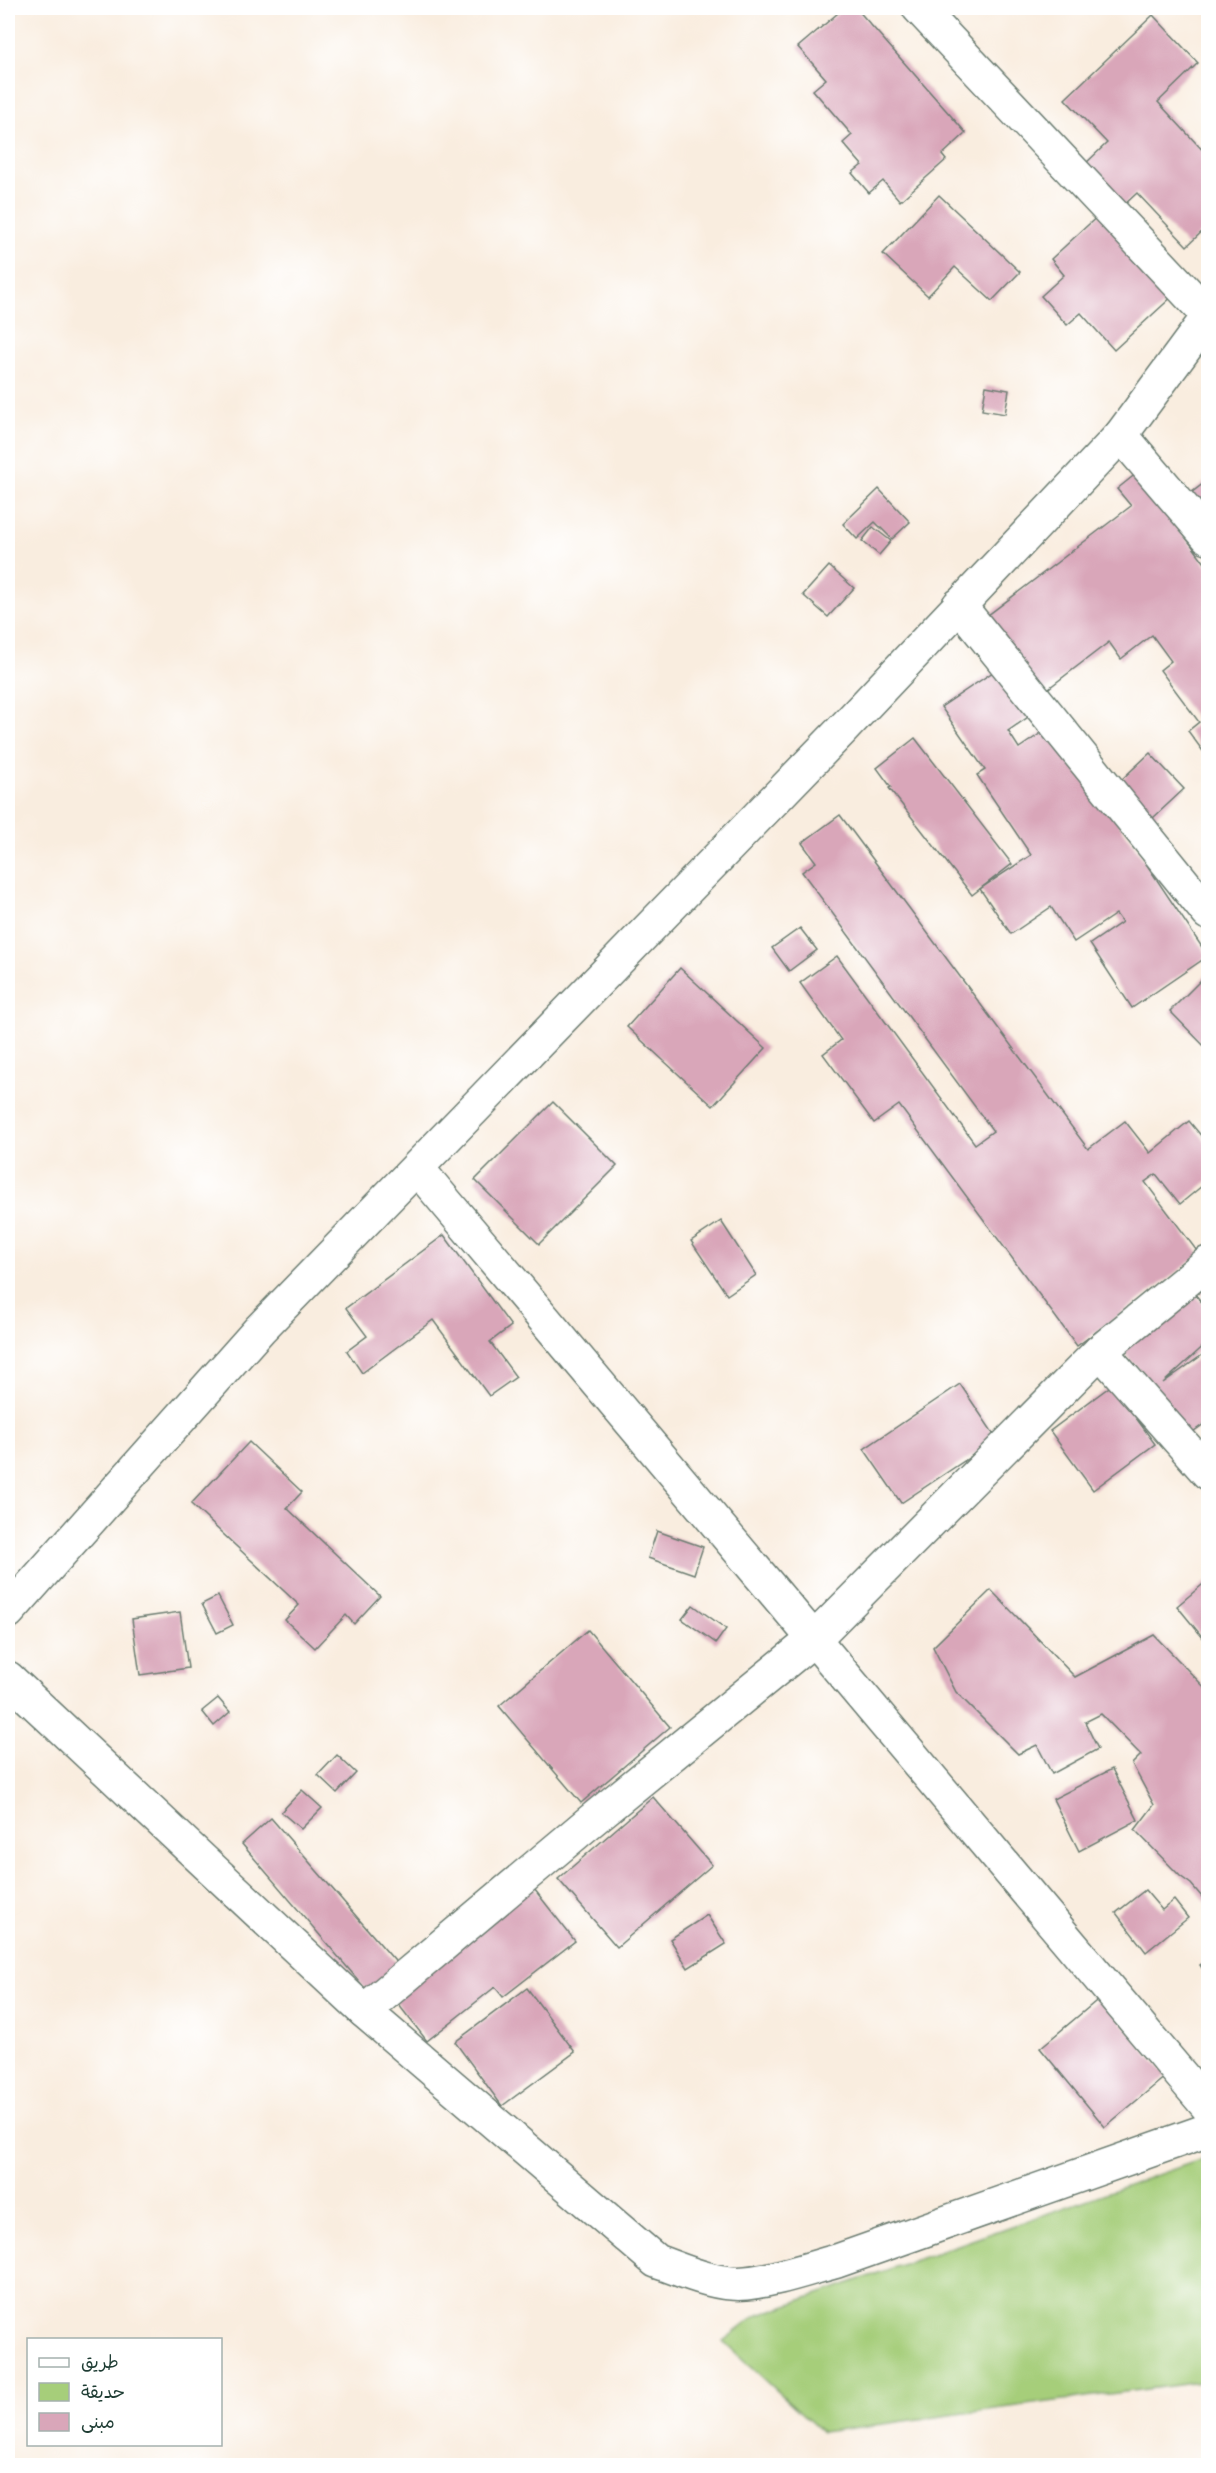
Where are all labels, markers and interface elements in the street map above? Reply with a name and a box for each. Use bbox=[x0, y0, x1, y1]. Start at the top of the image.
legend bbox=[27, 2338, 222, 2446]
text: طريق bbox=[81, 2352, 119, 2373]
text: حديقة bbox=[81, 2382, 125, 2403]
text: مبنى bbox=[81, 2412, 115, 2433]

